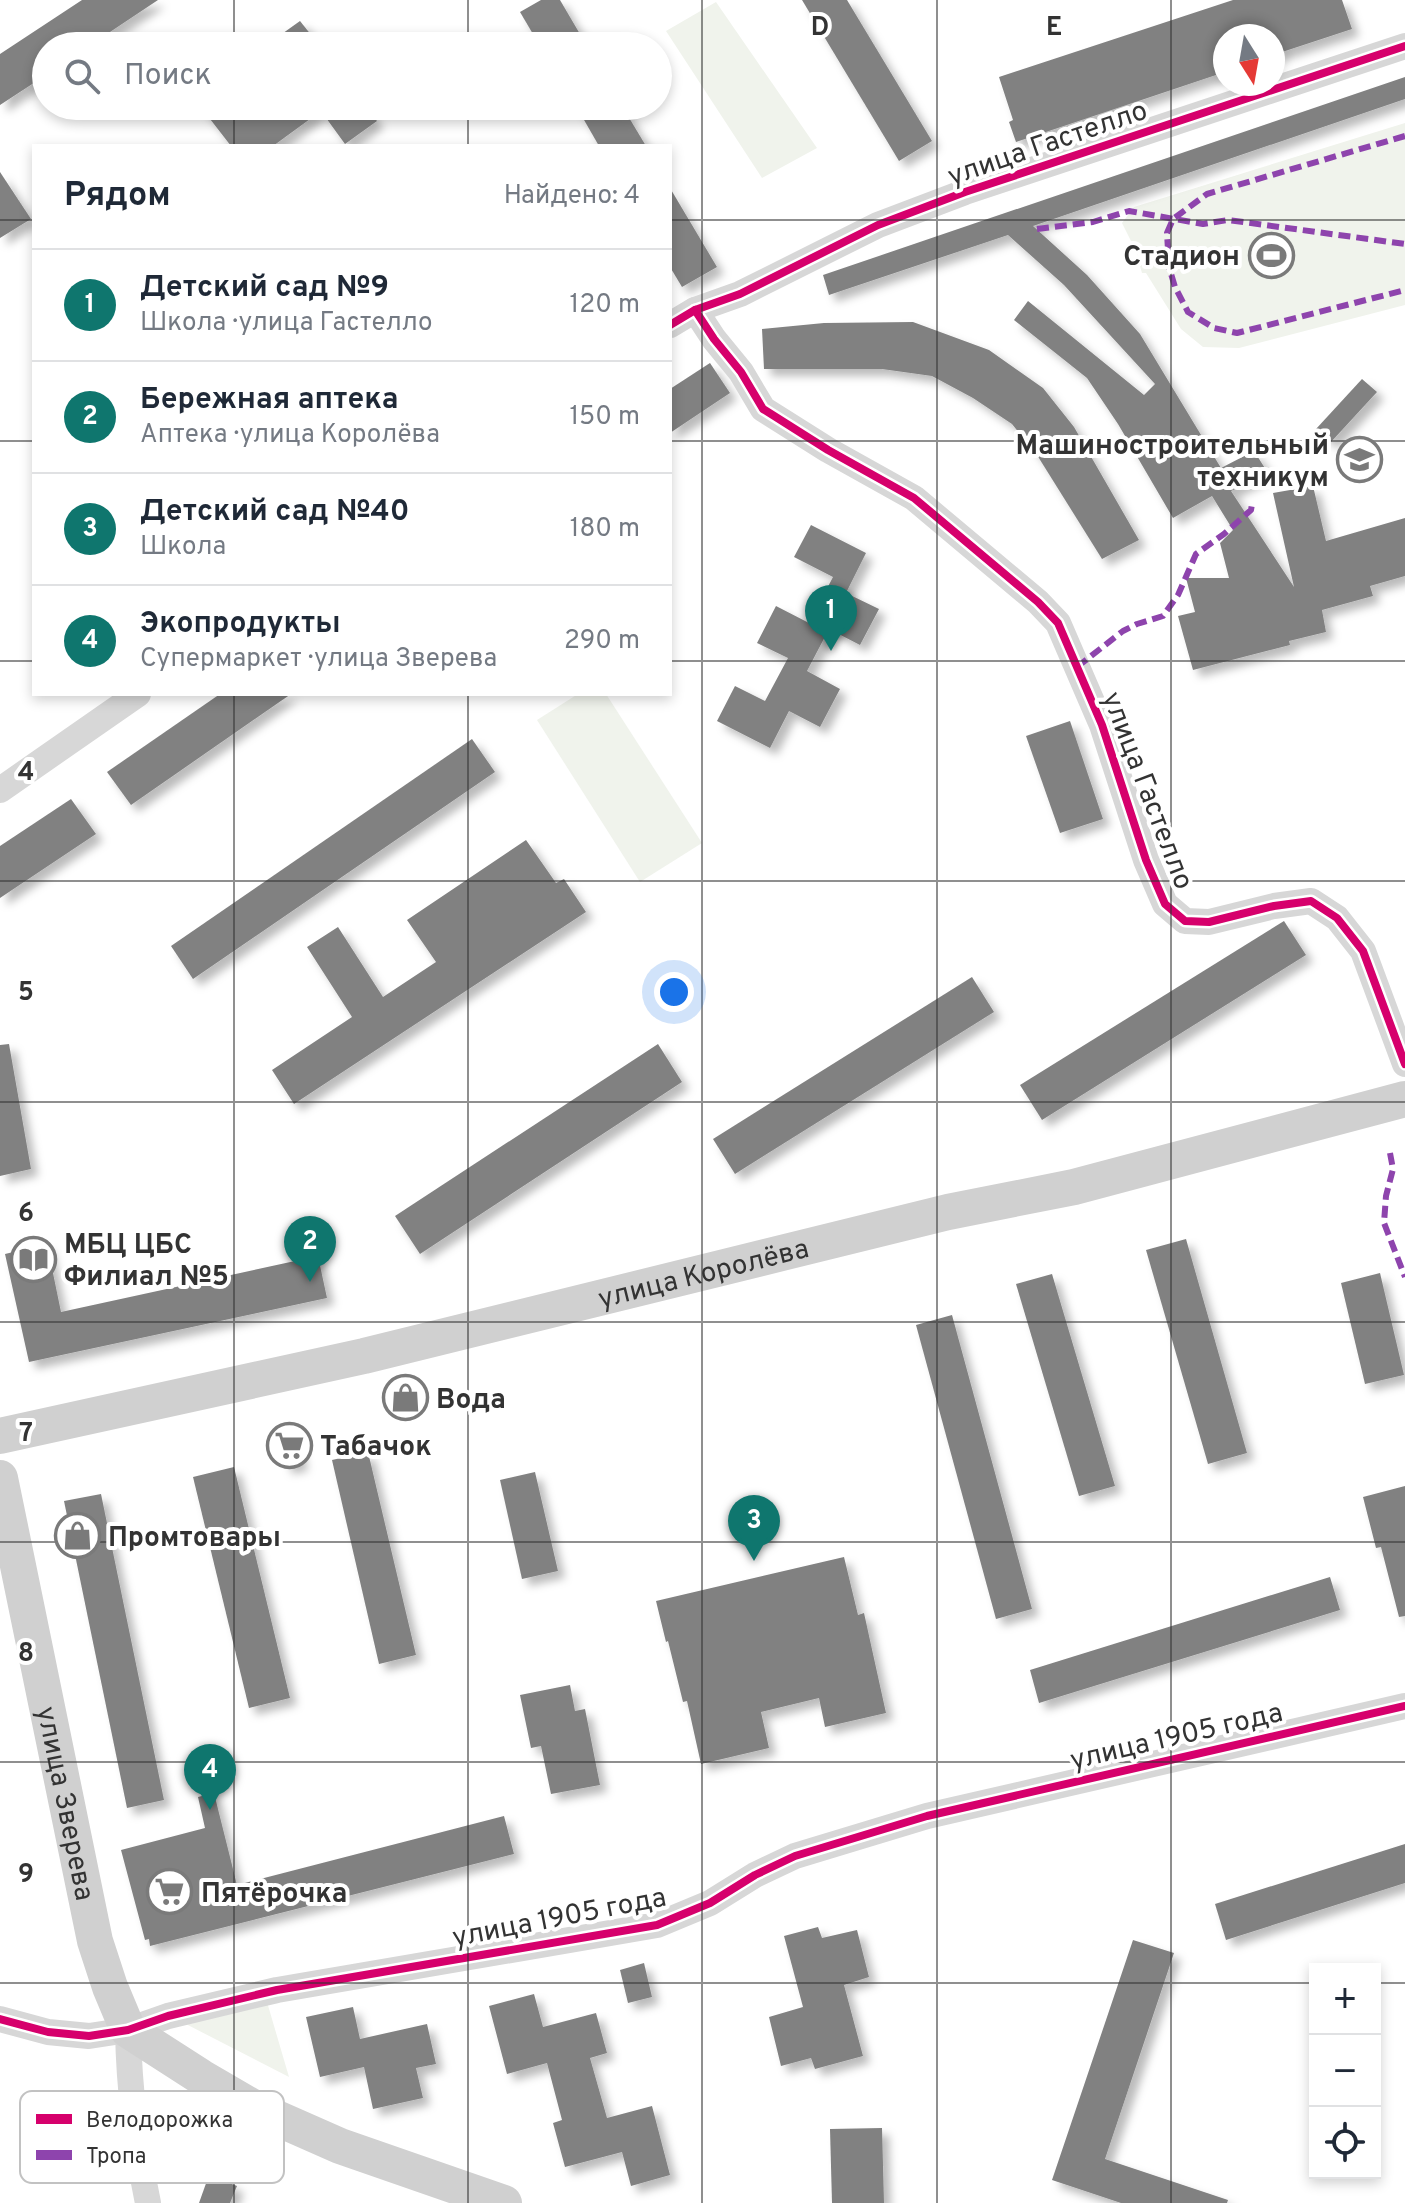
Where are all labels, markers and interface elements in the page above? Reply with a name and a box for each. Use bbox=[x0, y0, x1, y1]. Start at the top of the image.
text: D bbox=[811, 12, 829, 45]
text: E bbox=[1046, 12, 1062, 45]
north arrow bbox=[1213, 24, 1285, 96]
search box bbox=[32, 32, 672, 120]
icon: search bbox=[60, 54, 104, 98]
text: Поиск bbox=[124, 58, 212, 95]
street label: улица Гастелло bbox=[943, 94, 1153, 196]
text: Рядом bbox=[64, 175, 171, 218]
text: Найдено: 4 bbox=[504, 180, 640, 213]
sports icon: Стадион bbox=[1247, 231, 1295, 279]
place label: Стадион bbox=[1123, 240, 1240, 276]
text: Детский сад №9 bbox=[140, 270, 389, 307]
text: 1 bbox=[85, 289, 95, 322]
text: 120 m bbox=[570, 289, 640, 322]
text: Школа · улица Гастелло bbox=[140, 307, 432, 340]
text: Бережная аптека bbox=[140, 382, 399, 419]
text: 2 bbox=[82, 401, 98, 434]
text: 150 m bbox=[569, 401, 640, 434]
text: Аптека · улица Королёва bbox=[140, 419, 440, 452]
place label: Машиностроительный техникум bbox=[1016, 429, 1329, 497]
school or university icon: Машиностроительный техникум bbox=[1336, 436, 1384, 484]
text: Детский сад №40 bbox=[140, 494, 410, 531]
text: 3 bbox=[82, 513, 98, 546]
text: 180 m bbox=[570, 513, 640, 546]
text: Школа bbox=[140, 531, 226, 564]
pin: 1 bbox=[805, 585, 857, 651]
text: Экопродукты bbox=[140, 606, 341, 643]
text: 4 bbox=[82, 625, 98, 658]
text: 290 m bbox=[564, 625, 640, 658]
text: Супермаркет · улица Зверева bbox=[140, 643, 497, 676]
street label: улица Гастелло bbox=[1092, 687, 1200, 895]
text: 4 bbox=[18, 757, 34, 790]
your location bbox=[654, 972, 694, 1012]
text: 5 bbox=[18, 977, 34, 1010]
text: 6 bbox=[18, 1198, 34, 1231]
pin: 2 bbox=[284, 1216, 336, 1282]
place label: МБЦ ЦБС Филиал №5 bbox=[64, 1228, 229, 1296]
street label: улица Королёва bbox=[595, 1232, 813, 1319]
library icon: МБЦ ЦБС Филиал №5 bbox=[9, 1235, 57, 1283]
shop icon: Вода bbox=[381, 1374, 429, 1422]
place label: Вода bbox=[436, 1383, 506, 1419]
text: 7 bbox=[19, 1418, 33, 1451]
supermarket icon: Табачок bbox=[265, 1421, 313, 1469]
place label: Табачок bbox=[320, 1430, 432, 1466]
pin: 3 bbox=[728, 1495, 780, 1561]
shop icon: Промтовары bbox=[53, 1512, 101, 1560]
place label: Промтовары bbox=[108, 1521, 281, 1557]
text: 8 bbox=[18, 1638, 34, 1671]
street label: улица 1905 года bbox=[1067, 1696, 1287, 1780]
street label: улица Зверева bbox=[26, 1703, 101, 1904]
pin: 4 bbox=[184, 1744, 236, 1810]
text: 9 bbox=[18, 1859, 34, 1892]
supermarket icon: Пятёрочка bbox=[146, 1868, 194, 1916]
place label: Пятёрочка bbox=[201, 1877, 347, 1913]
street label: улица 1905 года bbox=[449, 1881, 670, 1957]
map controls bbox=[1309, 1963, 1381, 2179]
button: + bbox=[1309, 1963, 1381, 2035]
button: − bbox=[1309, 2035, 1381, 2107]
legend bbox=[20, 2091, 284, 2183]
button: locate bbox=[1309, 2107, 1381, 2179]
text: Велодорожка bbox=[86, 2108, 233, 2135]
text: Тропа bbox=[86, 2144, 146, 2171]

